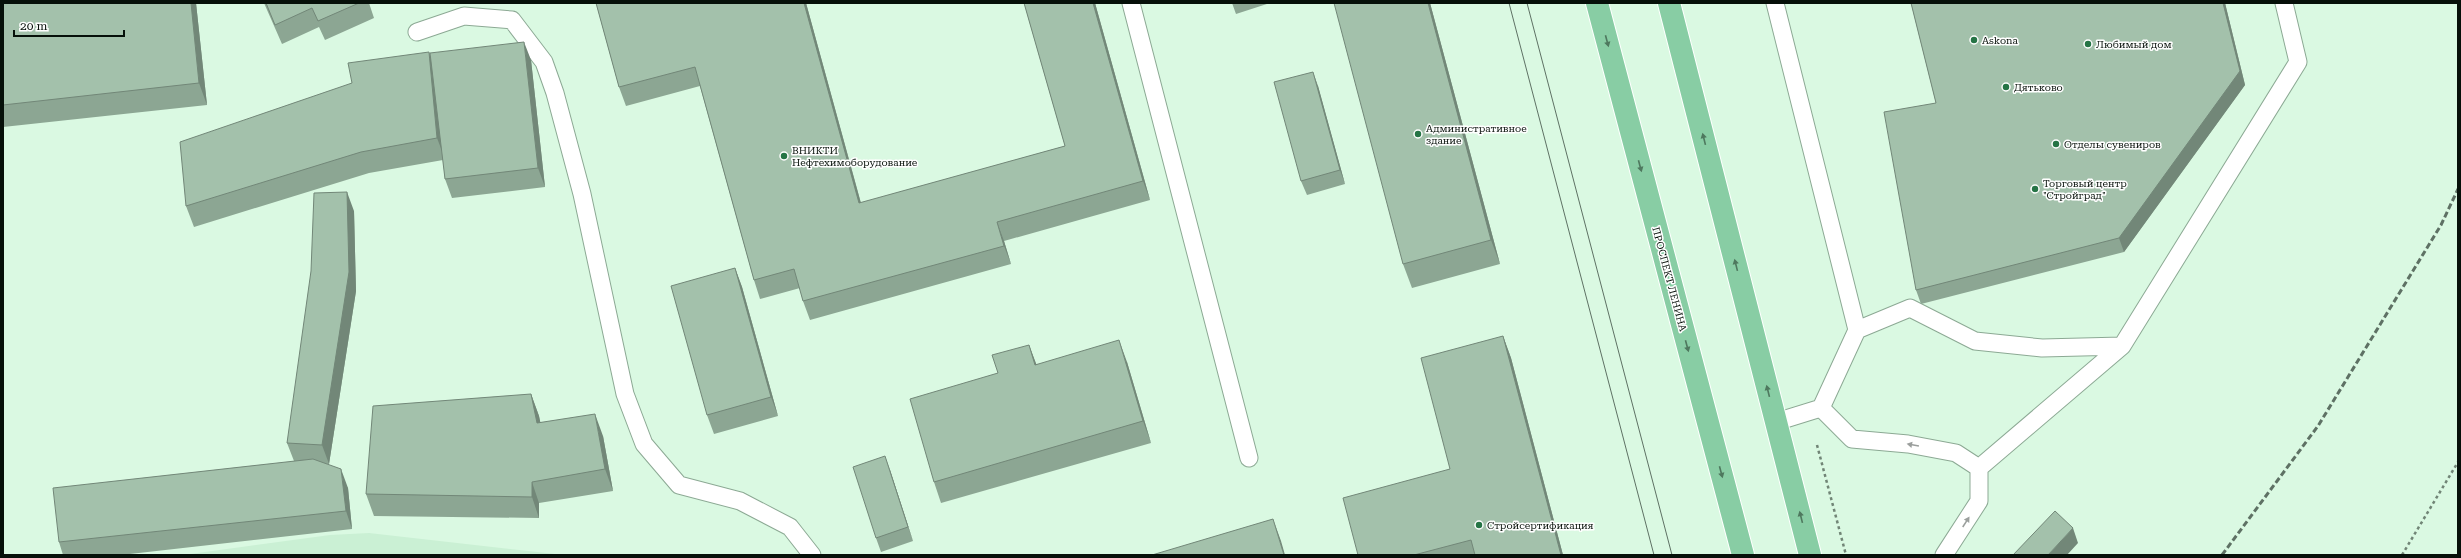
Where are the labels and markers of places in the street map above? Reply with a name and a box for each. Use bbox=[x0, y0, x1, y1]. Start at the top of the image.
marker: Askona bbox=[1969, 35, 1979, 45]
place label: Askona bbox=[1982, 35, 2018, 46]
marker: Любимый дом bbox=[2083, 39, 2093, 49]
place label: Любимый дом bbox=[2096, 39, 2172, 50]
marker: Дятьково bbox=[2001, 82, 2011, 92]
place label: Дятьково bbox=[2014, 82, 2063, 93]
place label: Административное здание bbox=[1426, 123, 1527, 146]
marker: Административное здание bbox=[1413, 129, 1423, 139]
marker: Отделы сувениров bbox=[2051, 139, 2061, 149]
place label: Отделы сувениров bbox=[2064, 139, 2161, 150]
place label: ВНИКТИ Нефтехимоборудование bbox=[792, 145, 918, 168]
marker: ВНИКТИ Нефтехимоборудование bbox=[779, 151, 789, 161]
place label: Торговый центр "Стройград" bbox=[2043, 178, 2127, 201]
marker: Торговый центр "Стройград" bbox=[2030, 184, 2040, 194]
marker: Стройсертификация bbox=[1474, 520, 1484, 530]
place label: Стройсертификация bbox=[1487, 520, 1594, 531]

